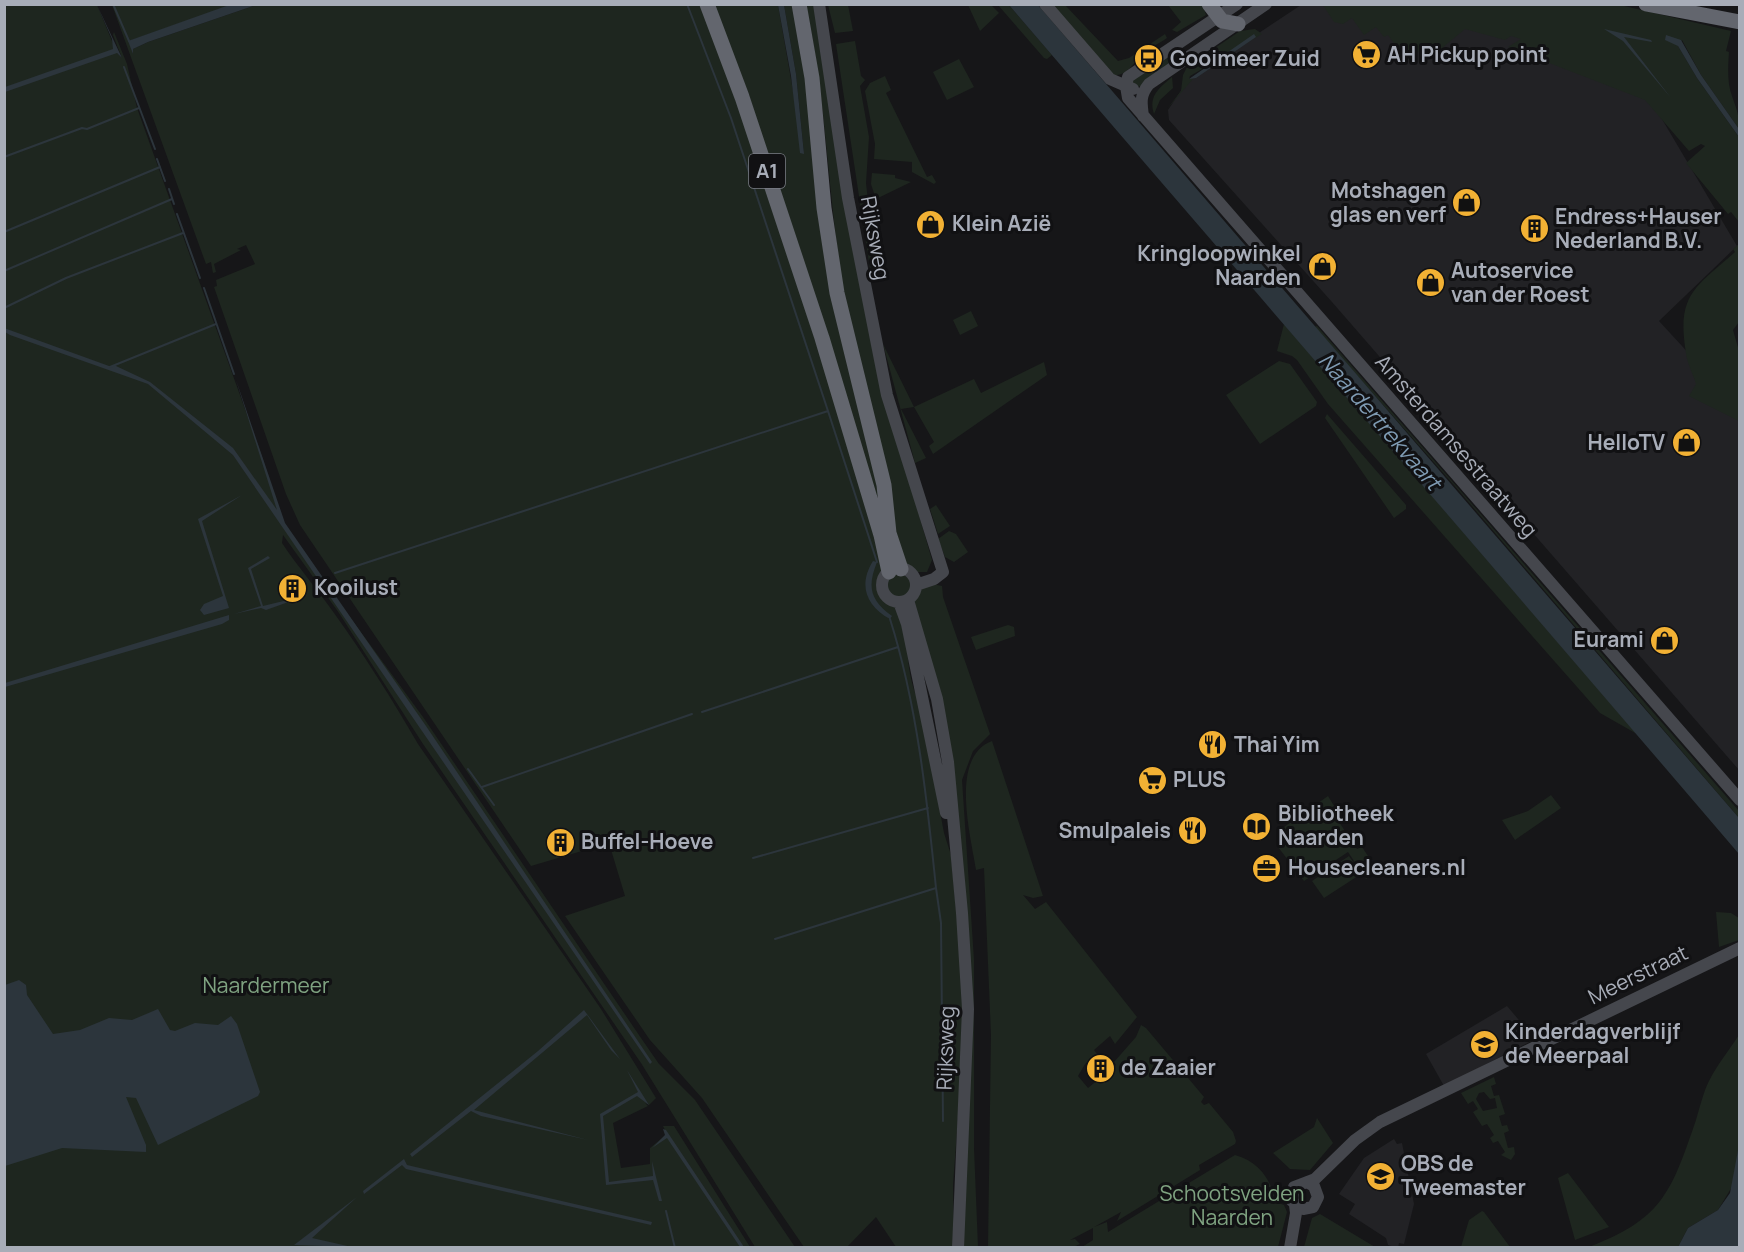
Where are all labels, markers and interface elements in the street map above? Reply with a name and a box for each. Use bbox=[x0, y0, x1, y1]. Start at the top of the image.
supermarket icon: AH Pickup point bbox=[1350, 39, 1382, 71]
place label: AH Pickup point bbox=[1387, 40, 1547, 68]
bus stop icon: Gooimeer Zuid bbox=[1133, 43, 1165, 75]
place label: Gooimeer Zuid bbox=[1170, 44, 1320, 72]
road number: A1 bbox=[749, 154, 785, 188]
place label: Motshagen glas en verf bbox=[1330, 176, 1446, 228]
shop icon: Motshagen glas en verf bbox=[1451, 187, 1483, 219]
street label: Rijksweg bbox=[855, 194, 897, 282]
place label: Endress+Hauser Nederland B.V. bbox=[1555, 202, 1722, 254]
shop icon: Klein Azië bbox=[915, 208, 947, 240]
place label: Klein Azië bbox=[952, 209, 1051, 237]
building icon: Endress+Hauser Nederland B.V. bbox=[1518, 213, 1550, 245]
place label: Kringloopwinkel Naarden bbox=[1137, 239, 1301, 291]
shop icon: Kringloopwinkel Naarden bbox=[1306, 250, 1338, 282]
place label: Autoservice van der Roest bbox=[1451, 256, 1590, 308]
shop icon: Autoservice van der Roest bbox=[1414, 267, 1446, 299]
water label: Naardertrekvaart bbox=[1312, 346, 1450, 498]
street label: Amsterdamsestraatweg bbox=[1370, 348, 1544, 543]
shop icon: HelloTV bbox=[1670, 427, 1702, 459]
place label: HelloTV bbox=[1588, 428, 1666, 456]
building icon: Kooilust bbox=[277, 572, 309, 604]
place label: Kooilust bbox=[314, 573, 398, 601]
shop icon: Eurami bbox=[1649, 624, 1681, 656]
place label: Eurami bbox=[1574, 625, 1644, 653]
restaurant icon: Thai Yim bbox=[1197, 729, 1229, 761]
place label: Thai Yim bbox=[1234, 730, 1320, 758]
supermarket icon: PLUS bbox=[1136, 764, 1168, 796]
place label: PLUS bbox=[1173, 765, 1226, 793]
place label: Bibliotheek Naarden bbox=[1278, 799, 1394, 851]
library icon: Bibliotheek Naarden bbox=[1241, 810, 1273, 842]
restaurant icon: Smulpaleis bbox=[1176, 815, 1208, 847]
place label: Smulpaleis bbox=[1058, 816, 1171, 844]
building icon: Buffel-Hoeve bbox=[544, 826, 576, 858]
place label: Buffel-Hoeve bbox=[581, 827, 714, 855]
office icon: Housecleaners.nl bbox=[1251, 852, 1283, 884]
place label: Housecleaners.nl bbox=[1288, 853, 1466, 881]
street label: Meerstraat bbox=[1583, 938, 1692, 1010]
park label: Naardermeer bbox=[202, 971, 330, 999]
street label: Rijksweg bbox=[930, 1005, 960, 1091]
place label: Kinderdagverblijf de Meerpaal bbox=[1505, 1017, 1680, 1069]
school or university icon: Kinderdagverblijf de Meerpaal bbox=[1468, 1028, 1500, 1060]
building icon: de Zaaier bbox=[1084, 1052, 1116, 1084]
place label: de Zaaier bbox=[1121, 1053, 1216, 1081]
place label: OBS de Tweemaster bbox=[1401, 1149, 1526, 1201]
school or university icon: OBS de Tweemaster bbox=[1364, 1160, 1396, 1192]
park label: Schootsvelden Naarden bbox=[1159, 1179, 1305, 1231]

